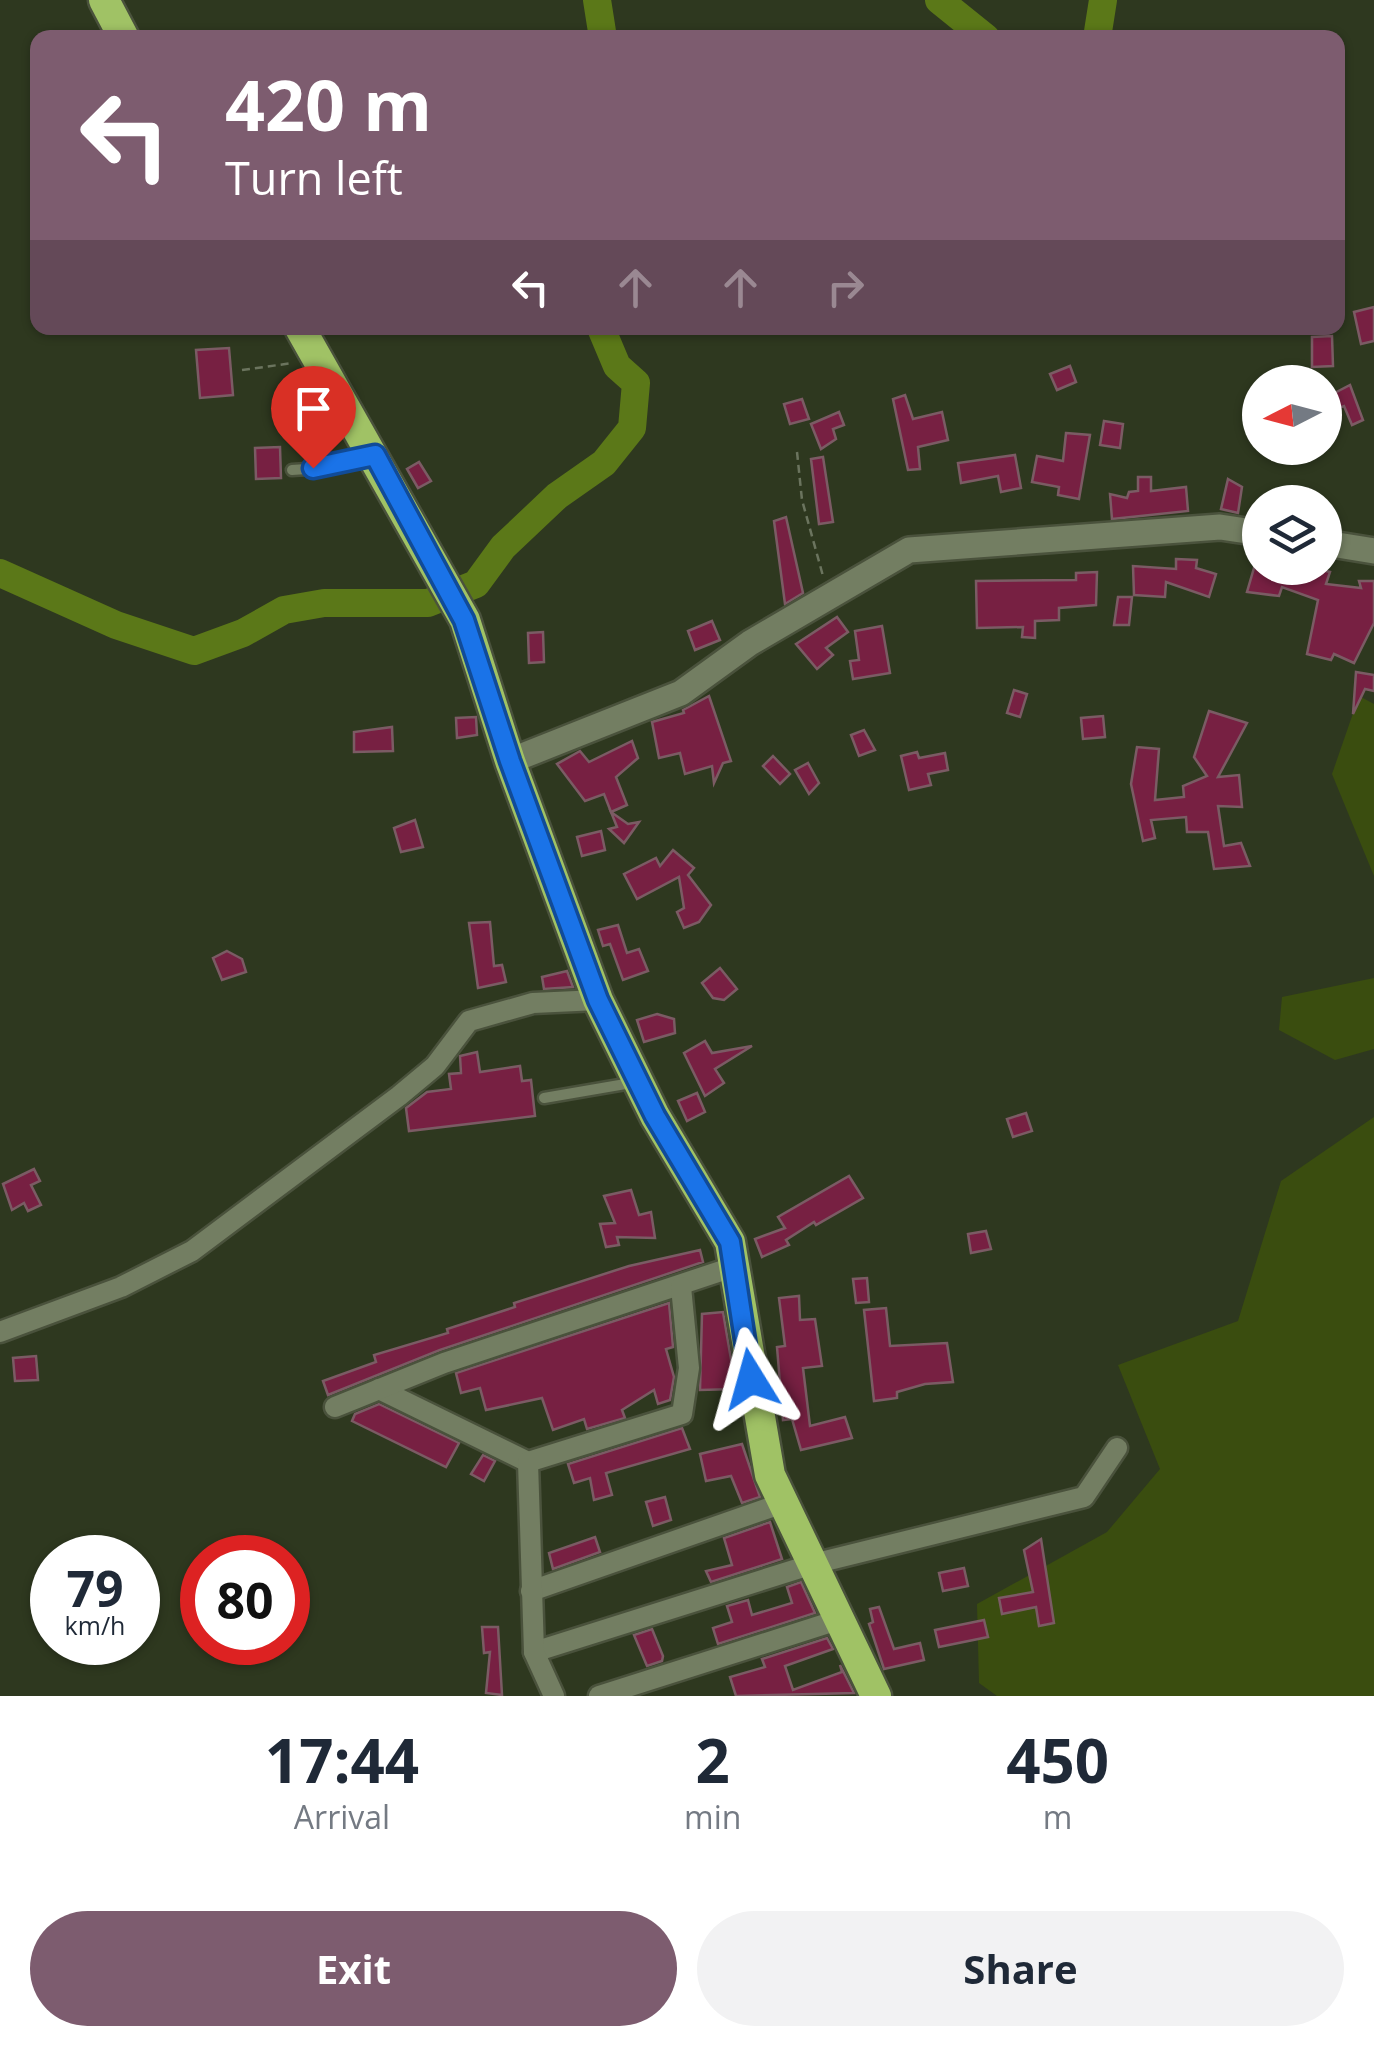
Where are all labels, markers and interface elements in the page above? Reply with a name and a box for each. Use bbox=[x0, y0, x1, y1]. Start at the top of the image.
text: 420 m bbox=[225, 56, 432, 152]
icon: left bbox=[60, 70, 190, 200]
text: Turn left bbox=[225, 147, 403, 208]
icon: left bbox=[503, 260, 558, 315]
icon: ahead bbox=[608, 260, 663, 315]
icon: ahead bbox=[713, 260, 768, 315]
icon: right bbox=[818, 260, 873, 315]
north arrow bbox=[1242, 365, 1342, 465]
map controls bbox=[1242, 365, 1342, 585]
pin bbox=[271, 366, 356, 469]
icon: arrive bbox=[286, 381, 341, 436]
button: layers bbox=[1242, 485, 1342, 585]
position arrow bbox=[699, 1327, 803, 1431]
speed limit sign: 80 bbox=[180, 1535, 310, 1665]
text: 79 bbox=[66, 1554, 124, 1622]
text: km/h bbox=[65, 1608, 125, 1642]
text: 17:44 bbox=[265, 1719, 419, 1801]
text: 2 bbox=[696, 1719, 730, 1801]
text: 450 bbox=[1006, 1719, 1109, 1801]
text: Arrival bbox=[294, 1795, 390, 1838]
text: min bbox=[684, 1795, 741, 1838]
text: m bbox=[1043, 1795, 1072, 1838]
button: Exit bbox=[30, 1911, 677, 2026]
button: Share bbox=[697, 1911, 1344, 2026]

